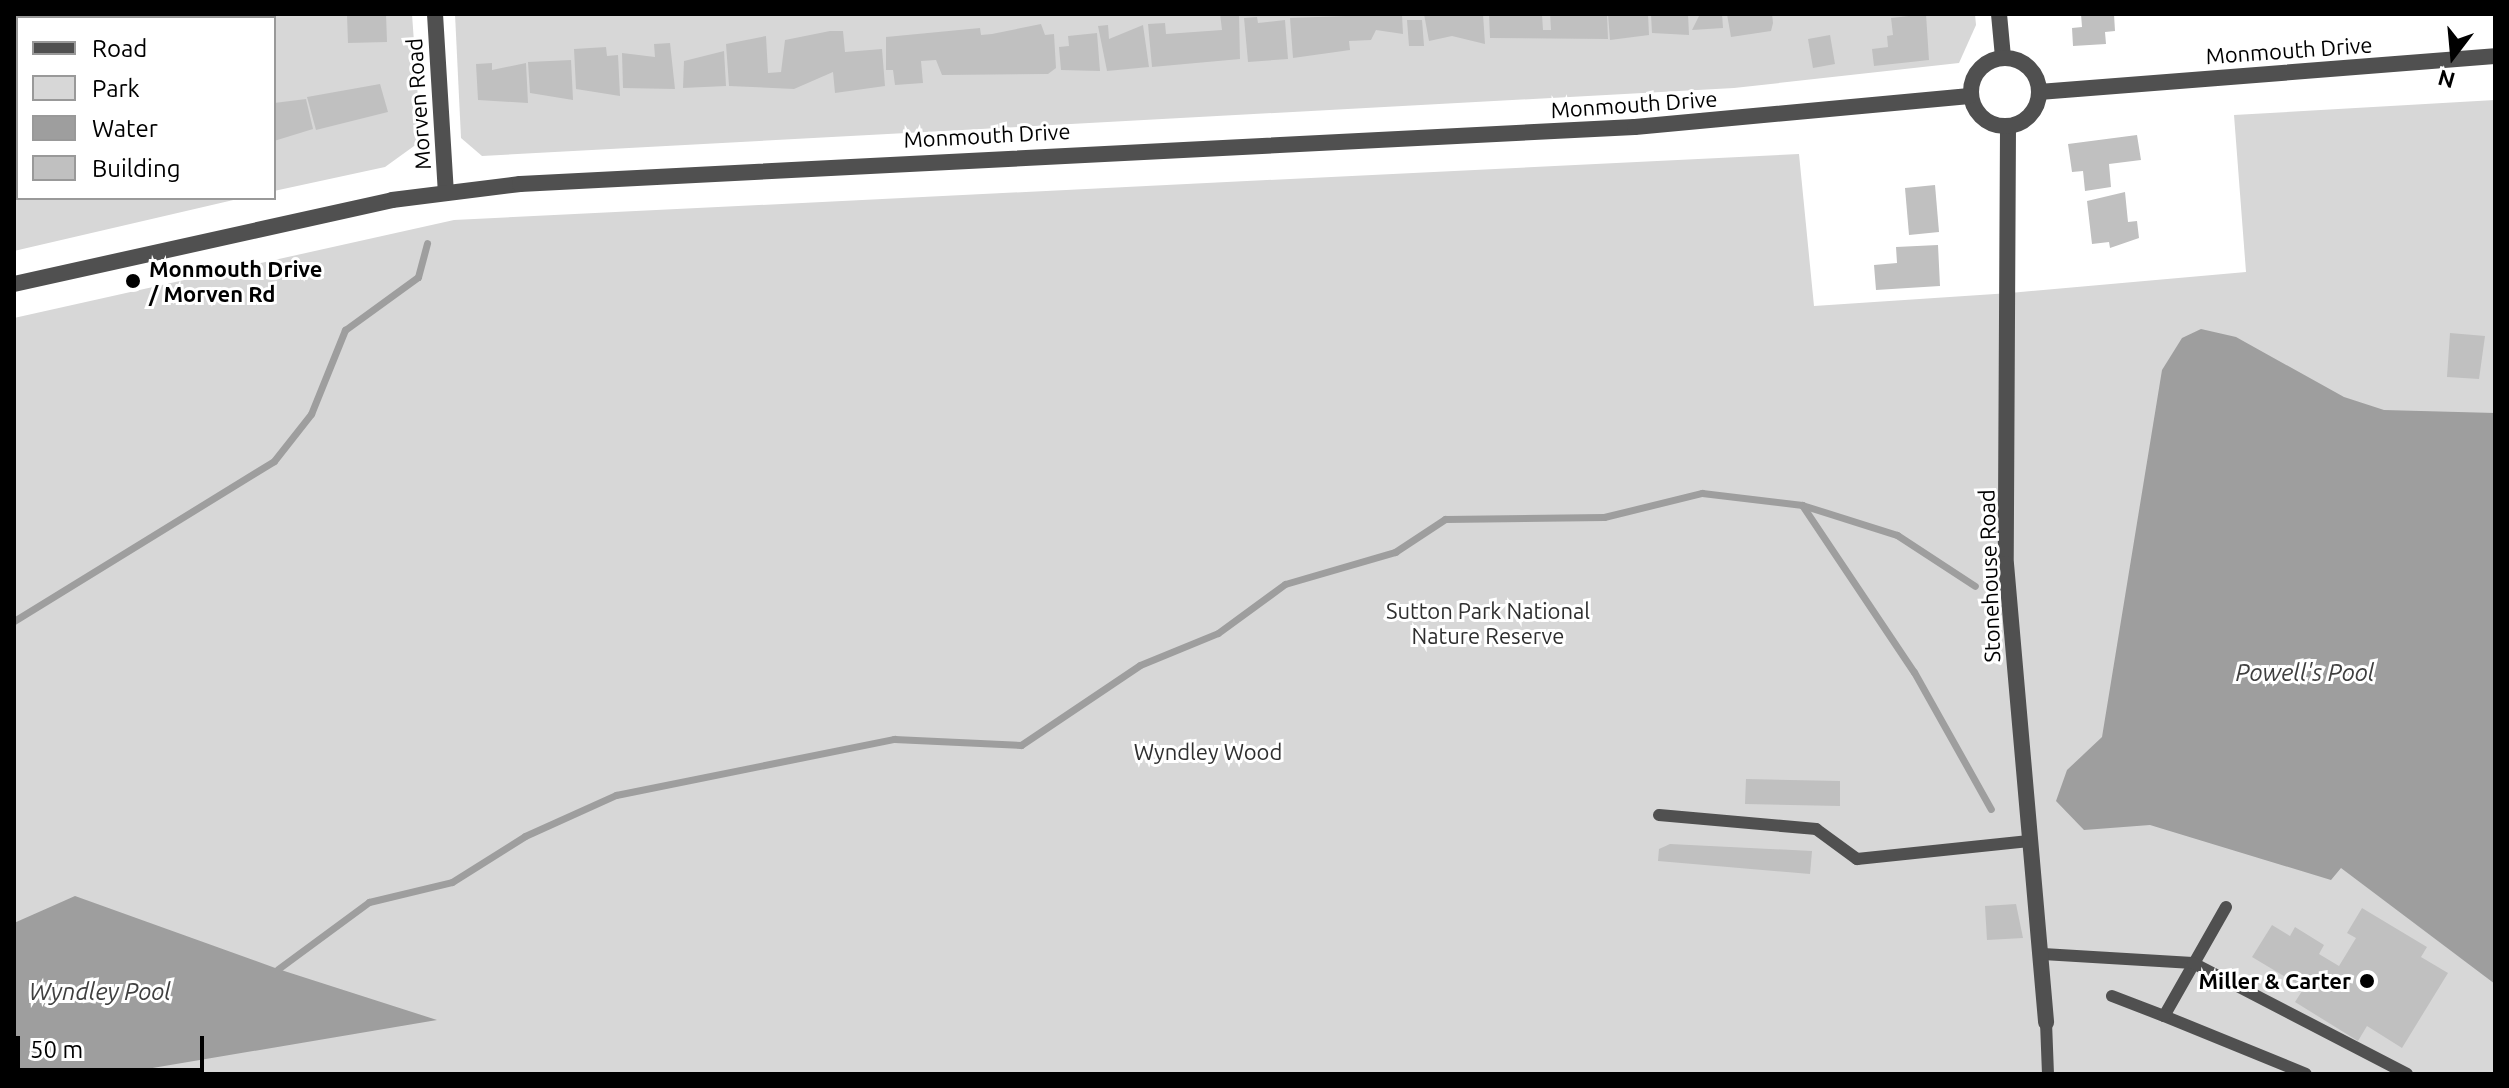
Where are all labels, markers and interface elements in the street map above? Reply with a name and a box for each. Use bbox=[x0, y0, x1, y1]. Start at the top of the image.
legend bbox=[16, 16, 276, 200]
north arrow bbox=[2413, 16, 2493, 96]
street label: Monmouth Drive bbox=[2205, 31, 2373, 69]
text: Road bbox=[92, 35, 147, 62]
street label: Morven Road bbox=[400, 37, 436, 171]
text: N bbox=[2435, 65, 2458, 94]
text: Park bbox=[92, 75, 140, 102]
street label: Monmouth Drive bbox=[1550, 85, 1718, 123]
text: Water bbox=[92, 115, 158, 142]
street label: Monmouth Drive bbox=[903, 117, 1071, 153]
text: Building bbox=[92, 155, 180, 182]
place label: Monmouth Drive / Morven Rd bbox=[149, 255, 322, 306]
marker: Monmouth Drive / Morven Rd bbox=[124, 272, 142, 290]
street label: Stonehouse Road bbox=[1973, 489, 2005, 663]
park label: Sutton Park National Nature Reserve bbox=[1386, 597, 1590, 648]
water label: Powell's Pool bbox=[2236, 659, 2374, 687]
park label: Wyndley Wood bbox=[1134, 739, 1282, 765]
place label: Miller & Carter bbox=[2199, 968, 2351, 994]
marker: Miller & Carter bbox=[2358, 972, 2376, 990]
water label: Wyndley Pool bbox=[29, 978, 171, 1006]
scale bar bbox=[20, 1020, 208, 1070]
text: 50 m bbox=[30, 1036, 83, 1063]

